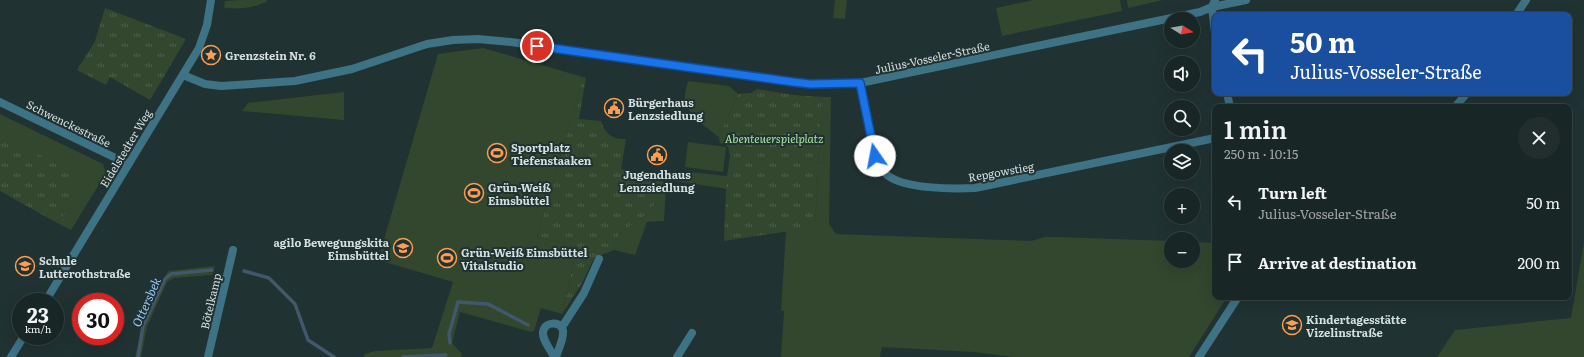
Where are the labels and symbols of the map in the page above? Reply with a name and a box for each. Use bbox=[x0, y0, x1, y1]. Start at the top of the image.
north arrow bbox=[1164, 12, 1200, 48]
pin bbox=[520, 29, 554, 63]
street label: Julius-Vosseler-Straße bbox=[873, 37, 991, 77]
place icon: Grenzstein Nr. 6 bbox=[200, 44, 222, 66]
place label: Grenzstein Nr. 6 bbox=[225, 47, 316, 63]
place label: Bürgerhaus Lenzsiedlung bbox=[628, 94, 704, 123]
street label: Schwenckestraße bbox=[24, 96, 114, 150]
public building icon: Bürgerhaus Lenzsiedlung bbox=[603, 97, 625, 119]
street label: Eidelstedter Weg bbox=[95, 105, 155, 190]
park label: Abenteuerspielplatz bbox=[725, 130, 823, 146]
position arrow bbox=[854, 135, 896, 177]
place label: Sportplatz Tiefenstaaken bbox=[511, 139, 592, 168]
sports icon: Sportplatz Tiefenstaaken bbox=[486, 142, 508, 164]
public building icon: Jugendhaus Lenzsiedlung bbox=[646, 144, 668, 166]
street label: Repgowstieg bbox=[967, 157, 1036, 185]
place label: Jugendhaus Lenzsiedlung bbox=[619, 166, 695, 195]
place label: Grün-Weiß Eimsbüttel bbox=[488, 179, 551, 208]
sports icon: Grün-Weiß Eimsbüttel bbox=[463, 182, 485, 204]
place label: agilo Bewegungskita Eimsbüttel bbox=[273, 234, 390, 263]
school or university icon: agilo Bewegungskita Eimsbüttel bbox=[392, 237, 414, 259]
place label: Grün-Weiß Eimsbüttel Vitalstudio bbox=[461, 244, 587, 273]
sports icon: Grün-Weiß Eimsbüttel Vitalstudio bbox=[436, 247, 458, 269]
place label: Schule Lutterothstraße bbox=[39, 252, 131, 281]
school or university icon: Schule Lutterothstraße bbox=[14, 255, 36, 277]
street label: Bötelkamp bbox=[196, 271, 224, 331]
water label: Ottersbek bbox=[127, 274, 165, 330]
speed limit sign: 30 bbox=[72, 293, 124, 345]
place label: Kindertagesstätte Vizelinstraße bbox=[1306, 311, 1406, 340]
school or university icon: Kindertagesstätte Vizelinstraße bbox=[1281, 314, 1303, 336]

